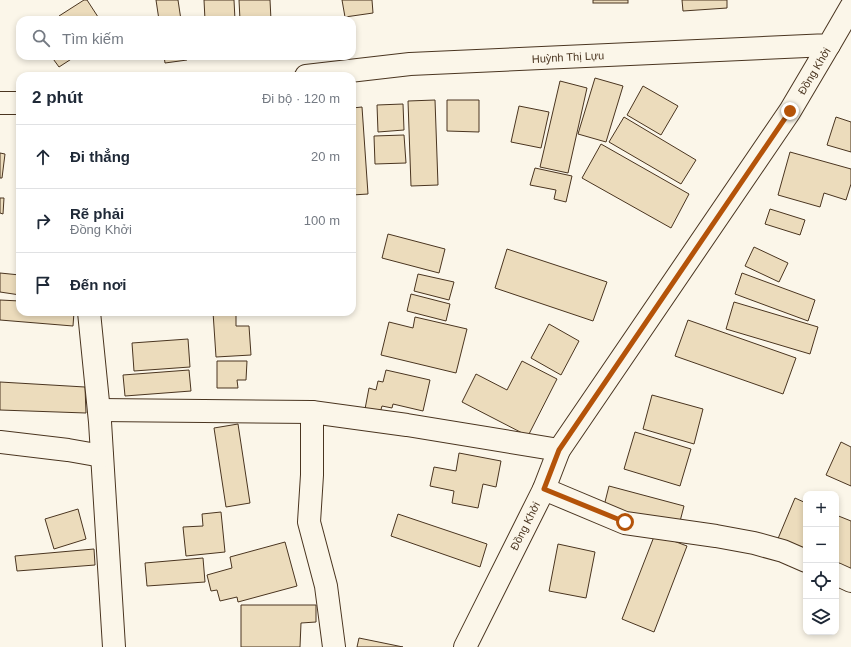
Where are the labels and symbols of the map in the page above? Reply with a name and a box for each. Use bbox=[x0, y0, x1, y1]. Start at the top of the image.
street label: Đồng Khởi bbox=[795, 45, 833, 97]
street label: Huỳnh Thị Lựu bbox=[531, 49, 605, 65]
route end bbox=[781, 102, 799, 120]
street label: Đồng Khởi bbox=[508, 500, 542, 552]
route start bbox=[616, 513, 634, 531]

